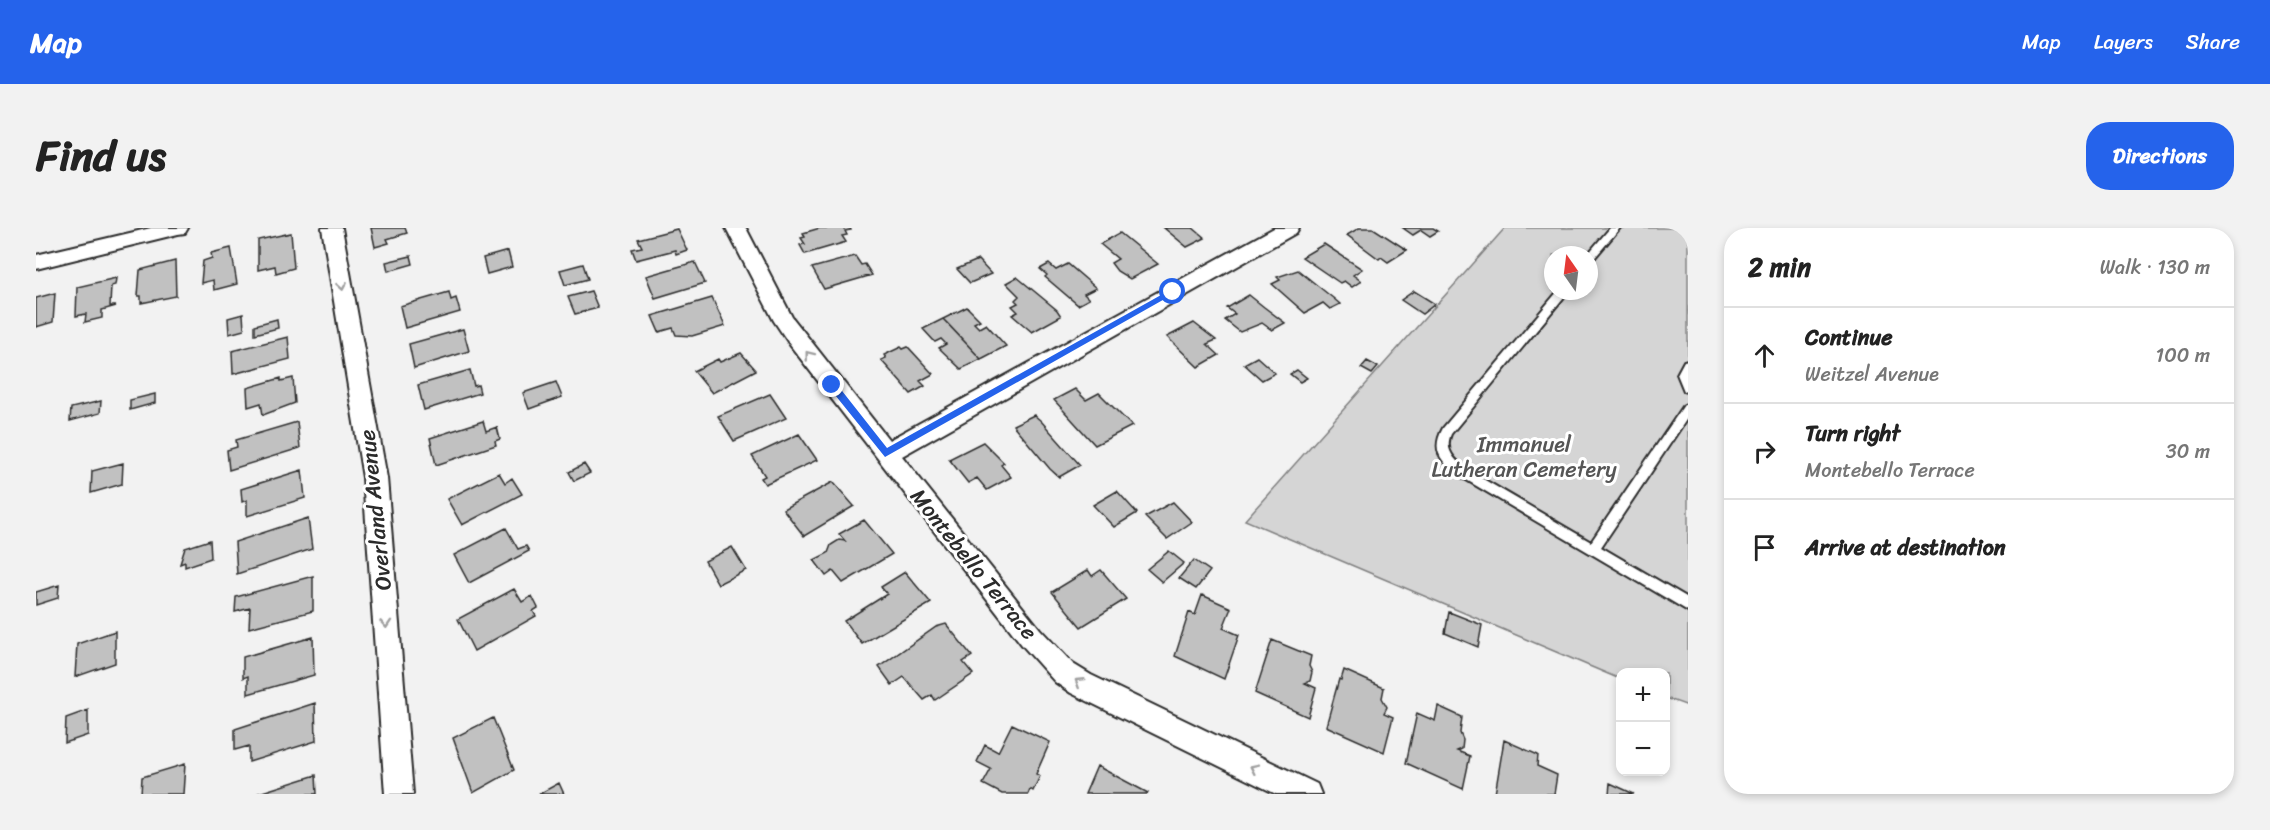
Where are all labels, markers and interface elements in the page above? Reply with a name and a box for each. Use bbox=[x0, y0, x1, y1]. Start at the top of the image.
text: Map bbox=[30, 18, 82, 67]
text: Map bbox=[2022, 23, 2061, 61]
text: Layers bbox=[2094, 23, 2153, 61]
text: Share bbox=[2186, 23, 2240, 61]
text: Find us bbox=[36, 119, 166, 193]
button: Directions bbox=[2086, 122, 2234, 190]
text: 2 min bbox=[1748, 244, 1811, 290]
north arrow bbox=[1544, 246, 1598, 300]
text: Walk · 130 m bbox=[2100, 250, 2210, 285]
route start bbox=[1159, 278, 1185, 304]
one-way arrow bbox=[335, 280, 348, 290]
text: Continue bbox=[1805, 318, 1893, 357]
text: 100 m bbox=[2156, 338, 2210, 373]
icon: ahead bbox=[1748, 339, 1781, 372]
one-way arrow bbox=[805, 350, 816, 361]
text: Weitzel Avenue bbox=[1805, 357, 1939, 392]
route end bbox=[818, 371, 844, 397]
text: Turn right bbox=[1805, 414, 1900, 453]
park label: Immanuel Lutheran Cemetery bbox=[1431, 425, 1617, 489]
street label: Overland Avenue bbox=[347, 428, 403, 592]
text: 30 m bbox=[2166, 434, 2210, 469]
icon: right bbox=[1748, 435, 1781, 468]
text: Montebello Terrace bbox=[1805, 453, 1975, 488]
street label: Montebello Terrace bbox=[900, 479, 1048, 649]
text: Arrive at destination bbox=[1805, 528, 2006, 567]
icon: arrive bbox=[1748, 531, 1781, 564]
one-way arrow bbox=[380, 620, 393, 629]
map controls bbox=[1616, 668, 1670, 776]
button: + bbox=[1616, 668, 1670, 722]
one-way arrow bbox=[1075, 678, 1085, 690]
button: − bbox=[1616, 722, 1670, 776]
one-way arrow bbox=[1250, 764, 1261, 776]

